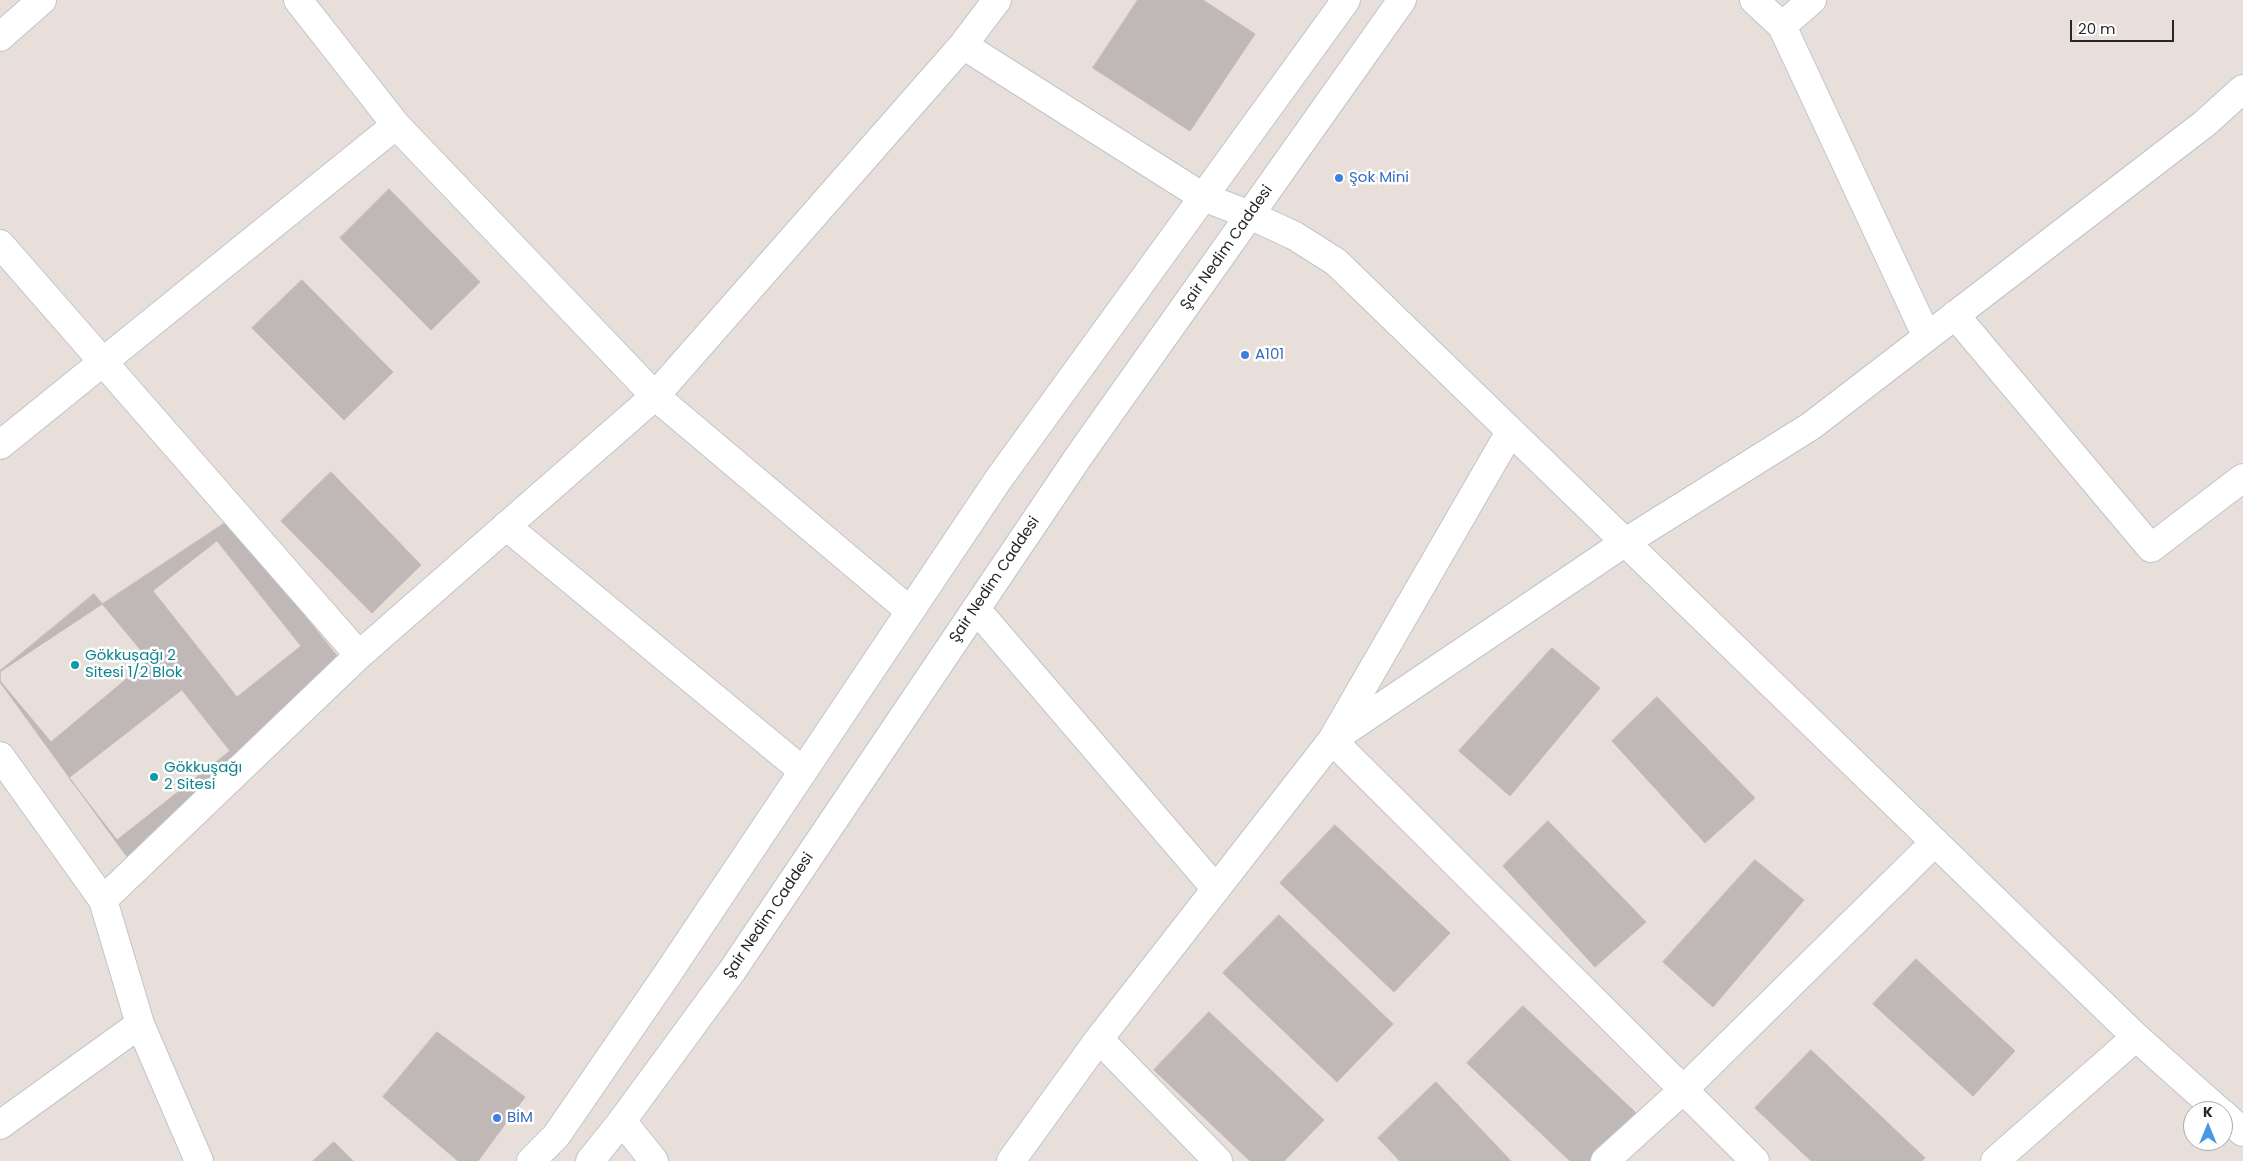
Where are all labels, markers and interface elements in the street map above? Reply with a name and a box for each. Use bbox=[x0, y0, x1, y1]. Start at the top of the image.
scale bar bbox=[2073, 10, 2177, 42]
text: 20 m bbox=[2078, 18, 2116, 39]
place label: Şok Mini bbox=[1349, 169, 1409, 187]
marker: Şok Mini bbox=[1333, 172, 1345, 184]
street label: Şair Nedim Caddesi bbox=[1177, 182, 1277, 314]
place label: A101 bbox=[1255, 346, 1284, 364]
marker: A101 bbox=[1239, 349, 1251, 361]
street label: Şair Nedim Caddesi bbox=[946, 514, 1044, 646]
place label: Gökkuşağı 2 Sitesi 1/2 Blok bbox=[85, 647, 183, 682]
marker: Gökkuşağı 2 Sitesi 1/2 Blok bbox=[69, 659, 81, 671]
place label: Gökkuşağı 2 Sitesi bbox=[164, 759, 242, 794]
marker: Gökkuşağı 2 Sitesi bbox=[148, 771, 160, 783]
street label: Şair Nedim Caddesi bbox=[720, 850, 818, 982]
north arrow bbox=[2183, 1101, 2233, 1151]
text: K bbox=[2203, 1102, 2213, 1122]
place label: BİM bbox=[507, 1109, 533, 1127]
marker: BİM bbox=[491, 1112, 503, 1124]

